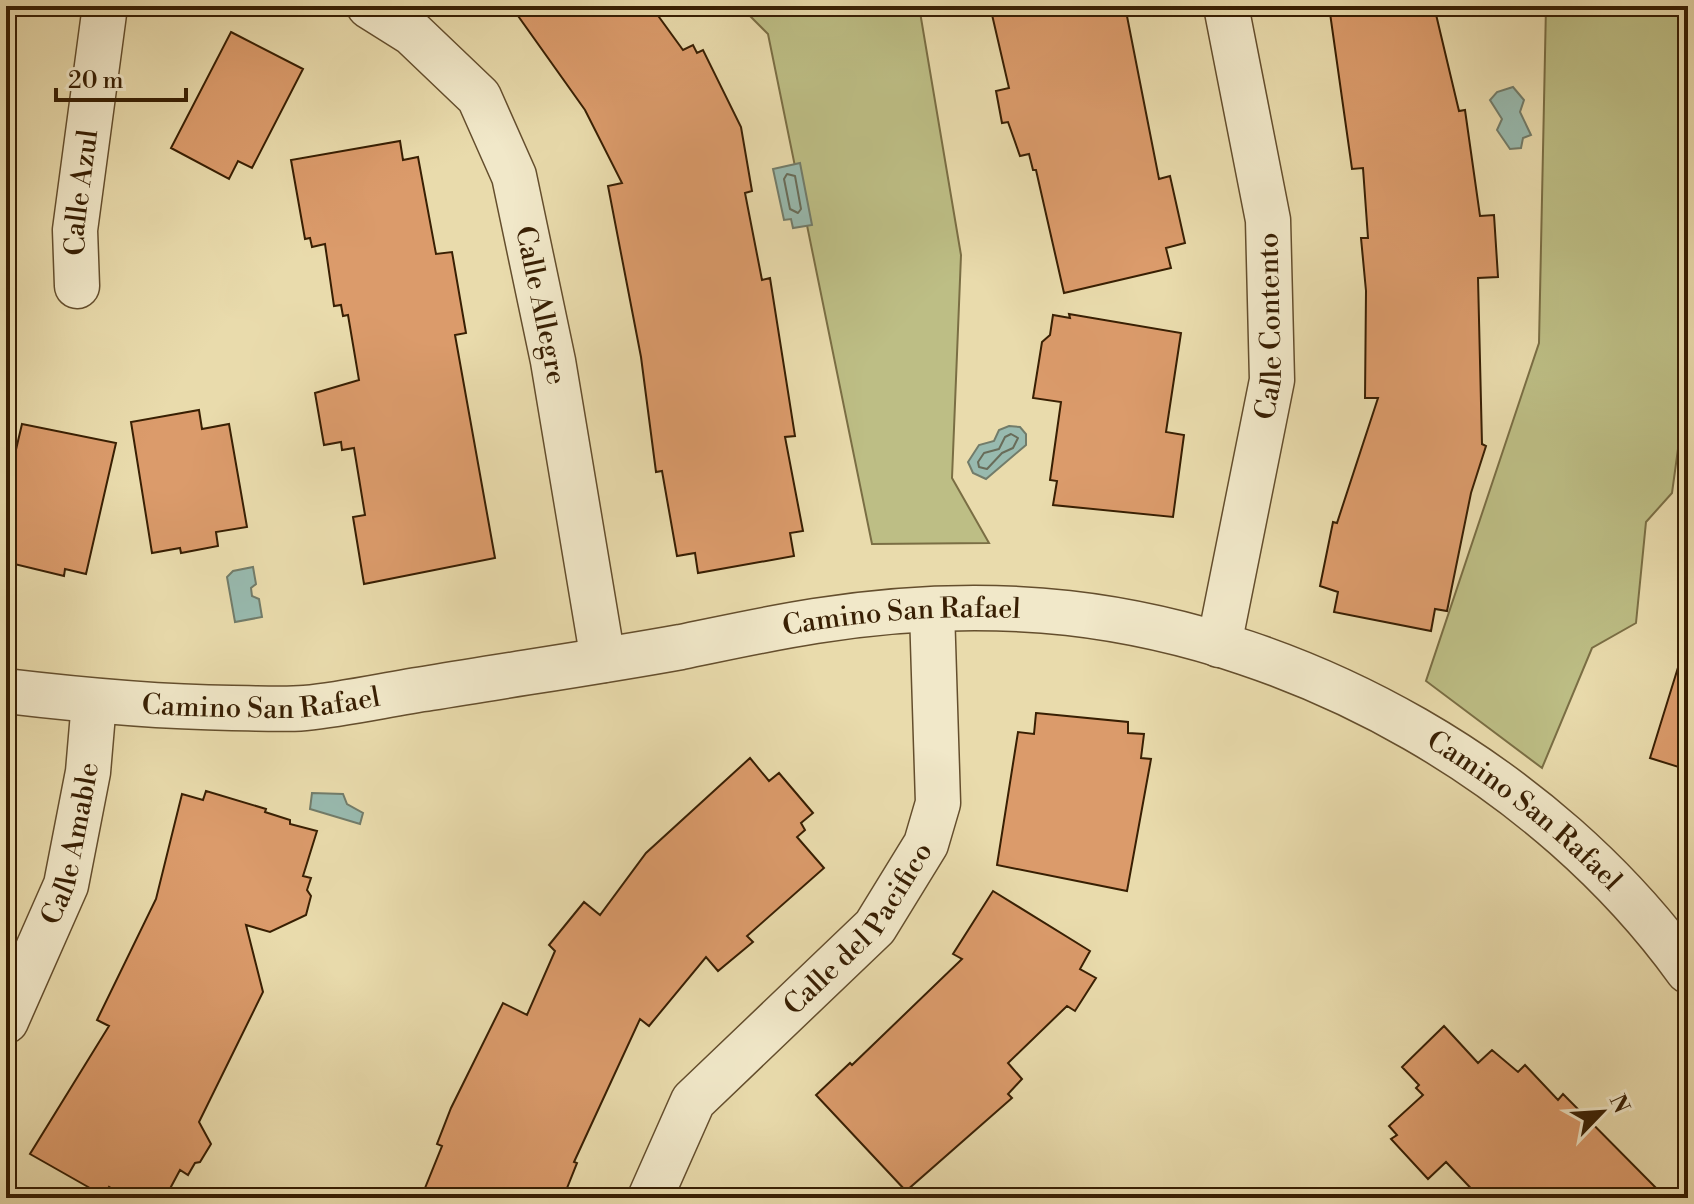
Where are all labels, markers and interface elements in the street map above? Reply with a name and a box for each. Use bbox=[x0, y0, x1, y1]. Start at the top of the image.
scale bar bbox=[56, 52, 186, 102]
text: 20 m bbox=[68, 66, 124, 96]
street label: Calle Azul bbox=[57, 127, 106, 256]
street label: Calle Allegre bbox=[508, 223, 574, 387]
street label: Calle Contento bbox=[1247, 232, 1289, 423]
street label: Camino San Rafael bbox=[780, 591, 1021, 644]
street label: Camino San Rafael bbox=[141, 679, 383, 726]
street label: Camino San Rafael bbox=[1421, 723, 1629, 898]
street label: Calle Amable bbox=[33, 761, 106, 930]
street label: Calle del Pacifico bbox=[776, 836, 940, 1023]
north arrow bbox=[1562, 1072, 1642, 1152]
text: N bbox=[1603, 1091, 1635, 1118]

